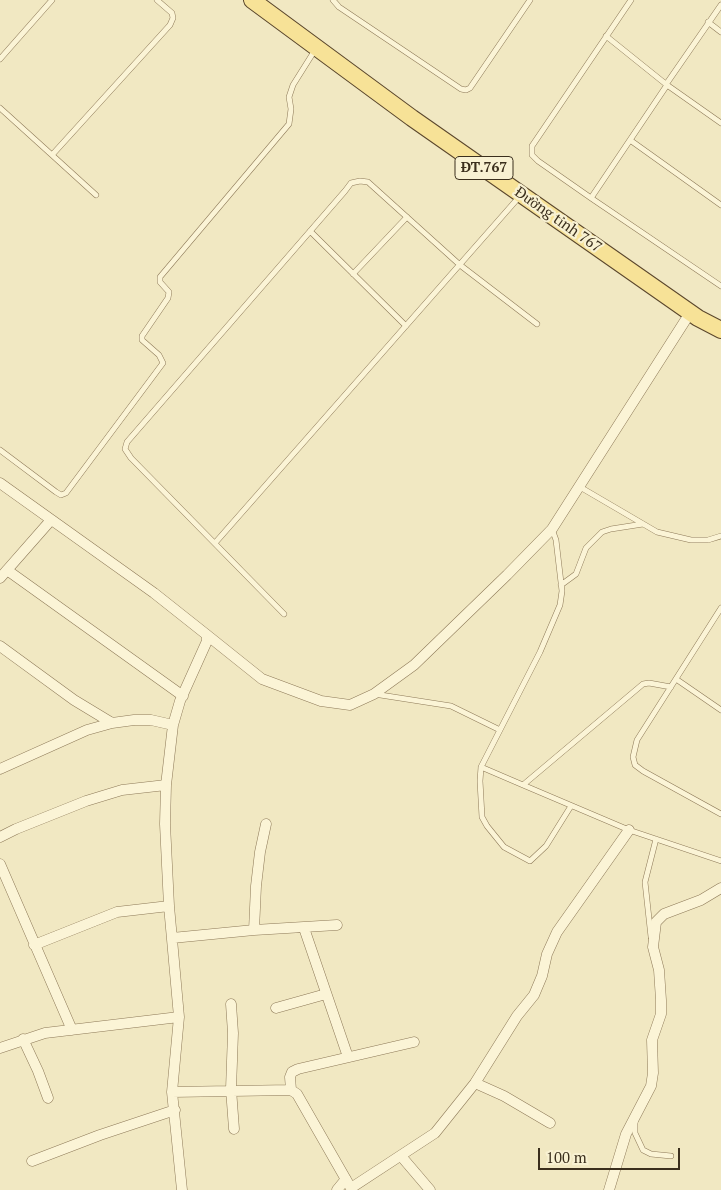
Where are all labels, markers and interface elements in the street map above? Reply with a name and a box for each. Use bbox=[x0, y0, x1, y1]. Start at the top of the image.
road number: ĐT.767 bbox=[455, 156, 513, 180]
street label: Đường tỉnh 767 bbox=[511, 183, 605, 257]
scale bar bbox=[541, 1138, 684, 1170]
text: 100 m bbox=[546, 1147, 587, 1167]

